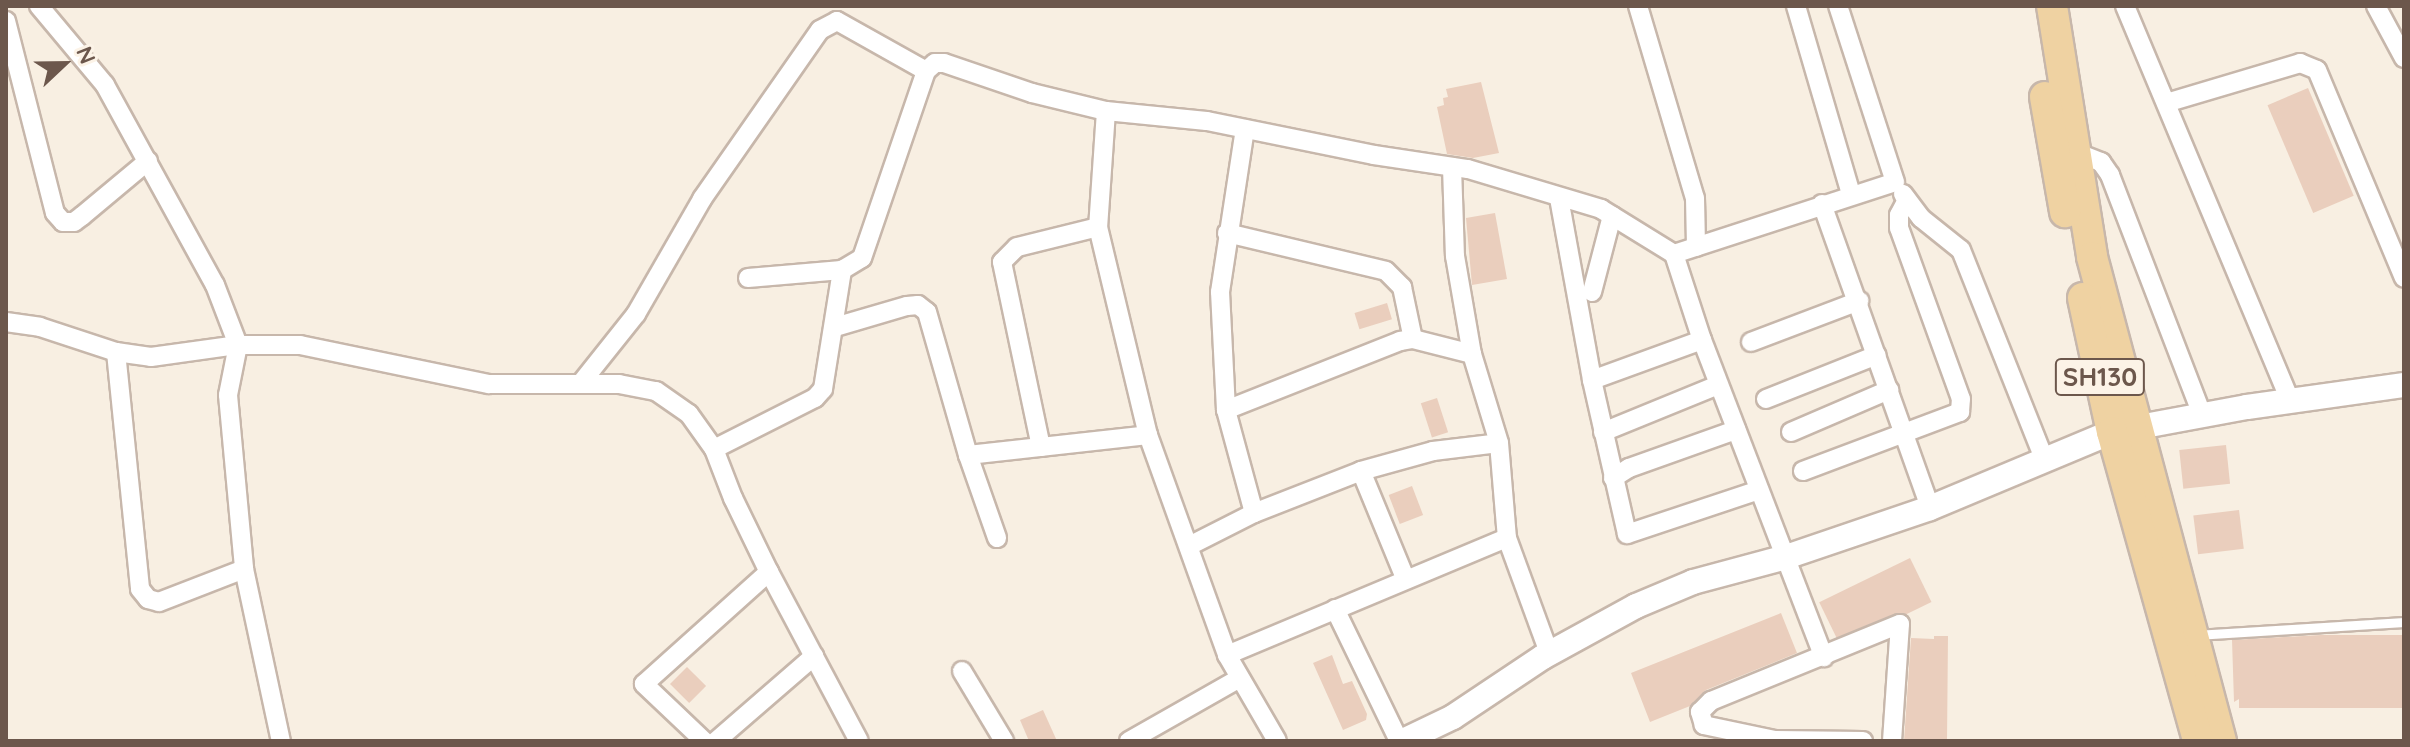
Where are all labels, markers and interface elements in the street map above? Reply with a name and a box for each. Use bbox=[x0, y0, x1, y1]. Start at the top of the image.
north arrow bbox=[24, 24, 104, 104]
text: N bbox=[70, 42, 102, 68]
road number: SH130 bbox=[2054, 355, 2146, 399]

